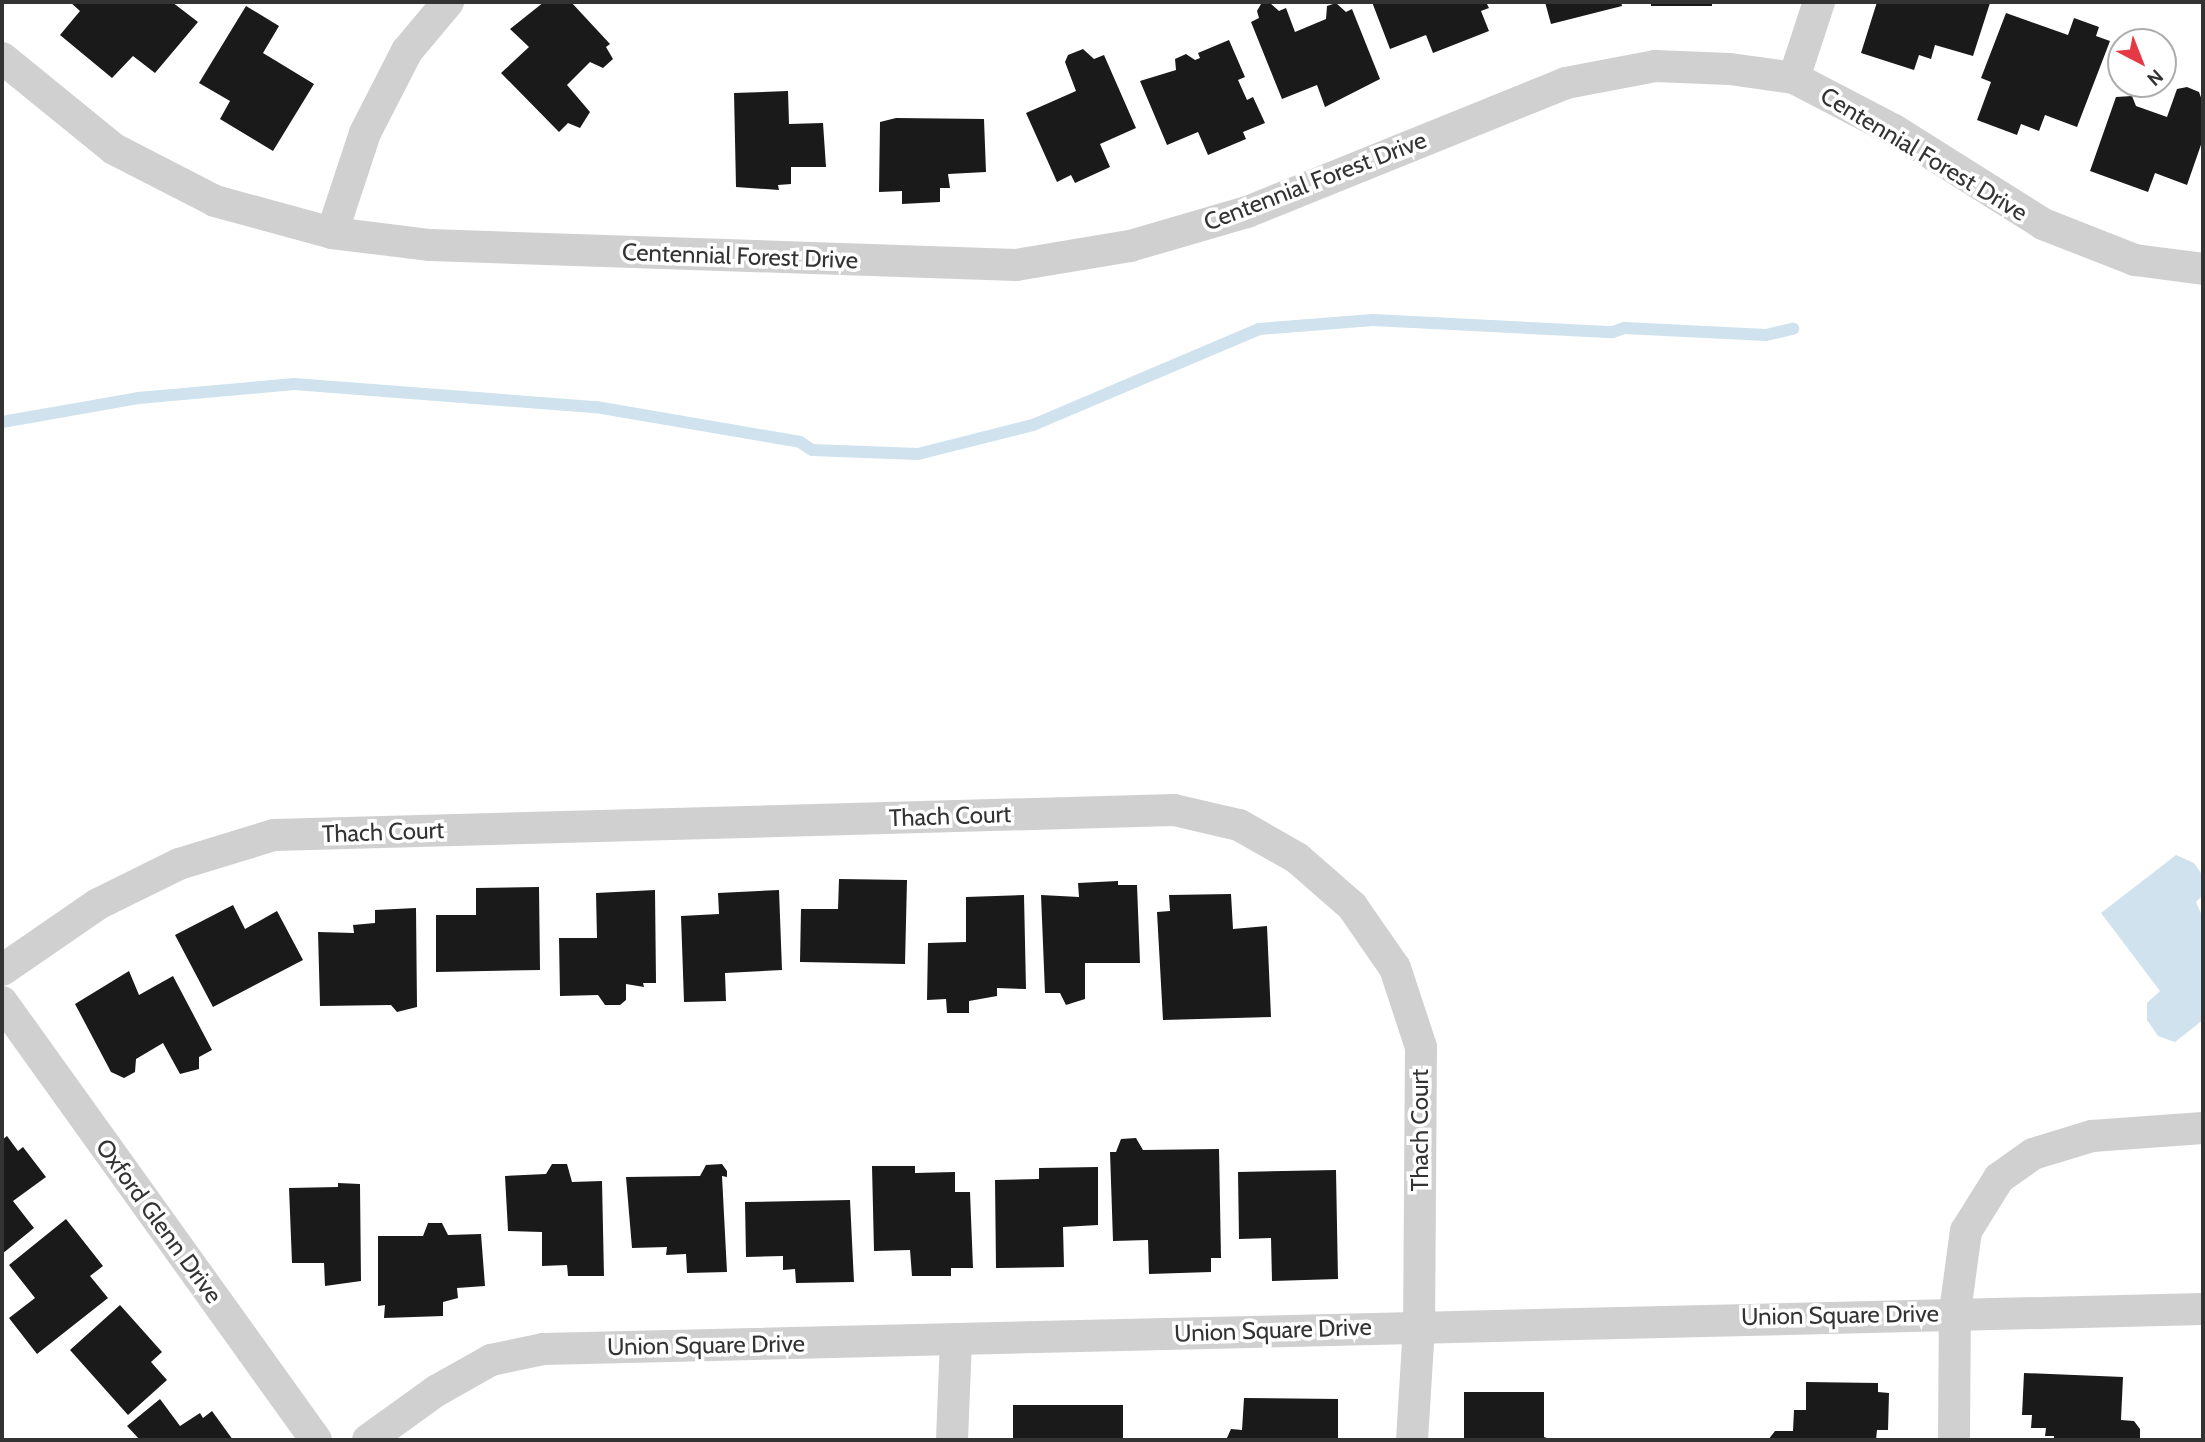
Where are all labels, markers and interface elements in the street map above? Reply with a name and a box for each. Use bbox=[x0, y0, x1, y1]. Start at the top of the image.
north arrow bbox=[2107, 28, 2177, 98]
text: N bbox=[2142, 64, 2168, 91]
street label: Centennial Forest Drive bbox=[1815, 81, 2033, 227]
street label: Centennial Forest Drive bbox=[1200, 125, 1430, 237]
street label: Centennial Forest Drive bbox=[621, 237, 859, 275]
street label: Thach Court bbox=[888, 799, 1012, 833]
street label: Thach Court bbox=[321, 815, 445, 849]
street label: Thach Court bbox=[1406, 1069, 1434, 1191]
street label: Oxford Glenn Drive bbox=[90, 1133, 228, 1309]
street label: Union Square Drive bbox=[1741, 1299, 1939, 1331]
street label: Union Square Drive bbox=[1174, 1312, 1372, 1348]
street label: Union Square Drive bbox=[607, 1329, 805, 1361]

